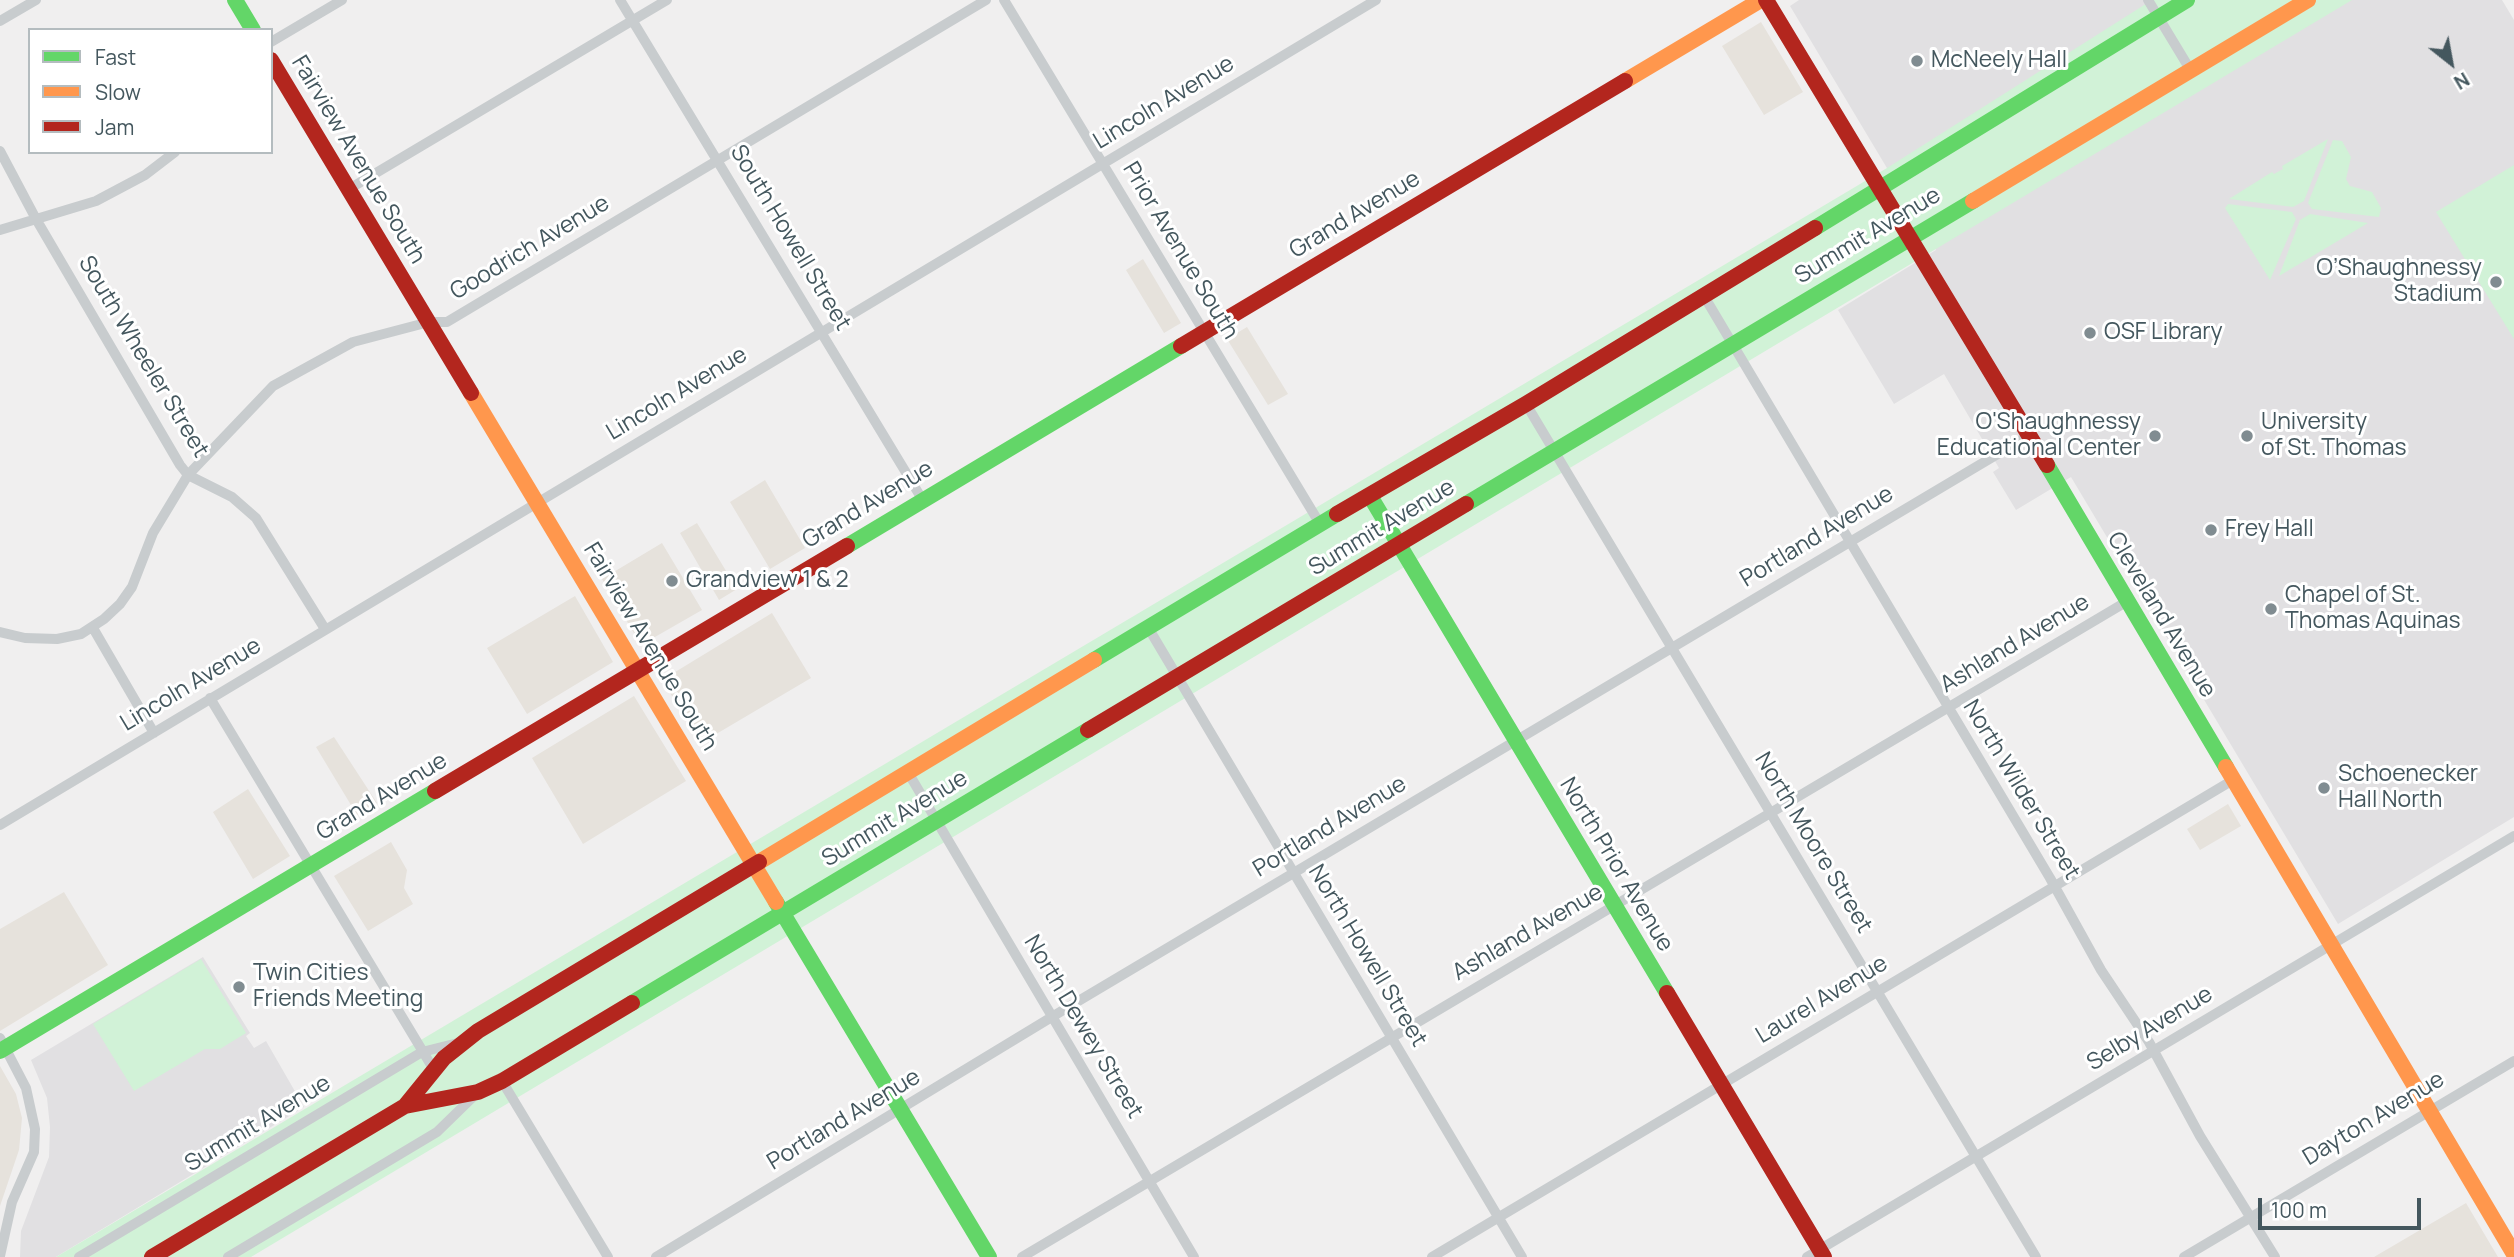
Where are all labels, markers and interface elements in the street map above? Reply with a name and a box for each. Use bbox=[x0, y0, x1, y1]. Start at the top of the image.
legend bbox=[28, 28, 273, 154]
north arrow bbox=[2416, 28, 2486, 98]
text: Fast bbox=[95, 43, 136, 71]
place label: McNeely Hall bbox=[1931, 47, 2067, 75]
street label: Lincoln Avenue bbox=[1089, 50, 1239, 156]
street label: Fairview Avenue South bbox=[285, 51, 431, 269]
marker: McNeely Hall bbox=[1909, 53, 1925, 69]
text: N bbox=[2449, 66, 2474, 96]
text: Slow bbox=[95, 78, 141, 106]
text: Jam bbox=[95, 113, 134, 141]
street label: South Howell Street bbox=[724, 140, 856, 336]
street label: Prior Avenue South bbox=[1116, 157, 1244, 345]
street label: Grand Avenue bbox=[1285, 165, 1425, 265]
street label: Summit Avenue bbox=[1790, 182, 1946, 290]
street label: Goodrich Avenue bbox=[446, 190, 614, 306]
street label: South Wheeler Street bbox=[72, 251, 214, 463]
place label: O’Shaughnessy Stadium bbox=[2316, 255, 2482, 309]
marker: O’Shaughnessy Stadium bbox=[2488, 274, 2504, 290]
place label: OSF Library bbox=[2104, 319, 2223, 347]
marker: OSF Library bbox=[2082, 325, 2098, 341]
street label: Lincoln Avenue bbox=[602, 341, 752, 447]
place label: O'Shaughnessy Educational Center bbox=[1937, 409, 2141, 463]
place label: University of St. Thomas bbox=[2261, 409, 2407, 463]
marker: O'Shaughnessy Educational Center bbox=[2147, 428, 2163, 444]
marker: University of St. Thomas bbox=[2239, 428, 2255, 444]
street label: Grand Avenue bbox=[798, 455, 938, 555]
street label: Summit Avenue bbox=[1304, 474, 1460, 582]
street label: Portland Avenue bbox=[1735, 480, 1899, 594]
place label: Frey Hall bbox=[2225, 516, 2314, 544]
marker: Frey Hall bbox=[2203, 522, 2219, 538]
street label: Cleveland Avenue bbox=[2101, 527, 2221, 703]
street label: Fairview Avenue South bbox=[577, 538, 723, 756]
place label: Grandview 1 & 2 bbox=[686, 567, 849, 595]
marker: Grandview 1 & 2 bbox=[664, 573, 680, 589]
place label: Chapel of St. Thomas Aquinas bbox=[2285, 582, 2461, 636]
street label: Ashland Avenue bbox=[1935, 589, 2095, 699]
marker: Chapel of St. Thomas Aquinas bbox=[2263, 601, 2279, 617]
street label: Lincoln Avenue bbox=[116, 632, 266, 738]
street label: North Wilder Street bbox=[1957, 695, 2085, 885]
street label: Grand Avenue bbox=[312, 747, 452, 847]
street label: North Moore Street bbox=[1748, 748, 1878, 938]
place label: Schoenecker Hall North bbox=[2338, 761, 2478, 815]
street label: Summit Avenue bbox=[817, 765, 973, 873]
street label: Portland Avenue bbox=[1248, 770, 1412, 884]
street label: North Prior Avenue bbox=[1553, 773, 1679, 957]
marker: Schoenecker Hall North bbox=[2316, 780, 2332, 796]
street label: North Howell Street bbox=[1302, 860, 1432, 1052]
street label: Ashland Avenue bbox=[1448, 879, 1608, 987]
street label: North Dewey Street bbox=[1018, 931, 1148, 1123]
street label: Laurel Avenue bbox=[1751, 950, 1893, 1050]
place label: Twin Cities Friends Meeting bbox=[253, 960, 423, 1014]
marker: Twin Cities Friends Meeting bbox=[231, 979, 247, 995]
street label: Selby Avenue bbox=[2082, 981, 2218, 1077]
street label: Portland Avenue bbox=[762, 1063, 926, 1177]
street label: Dayton Avenue bbox=[2298, 1066, 2450, 1172]
street label: Summit Avenue bbox=[180, 1070, 336, 1178]
scale bar bbox=[2262, 1184, 2425, 1228]
text: 100 m bbox=[2271, 1196, 2327, 1224]

